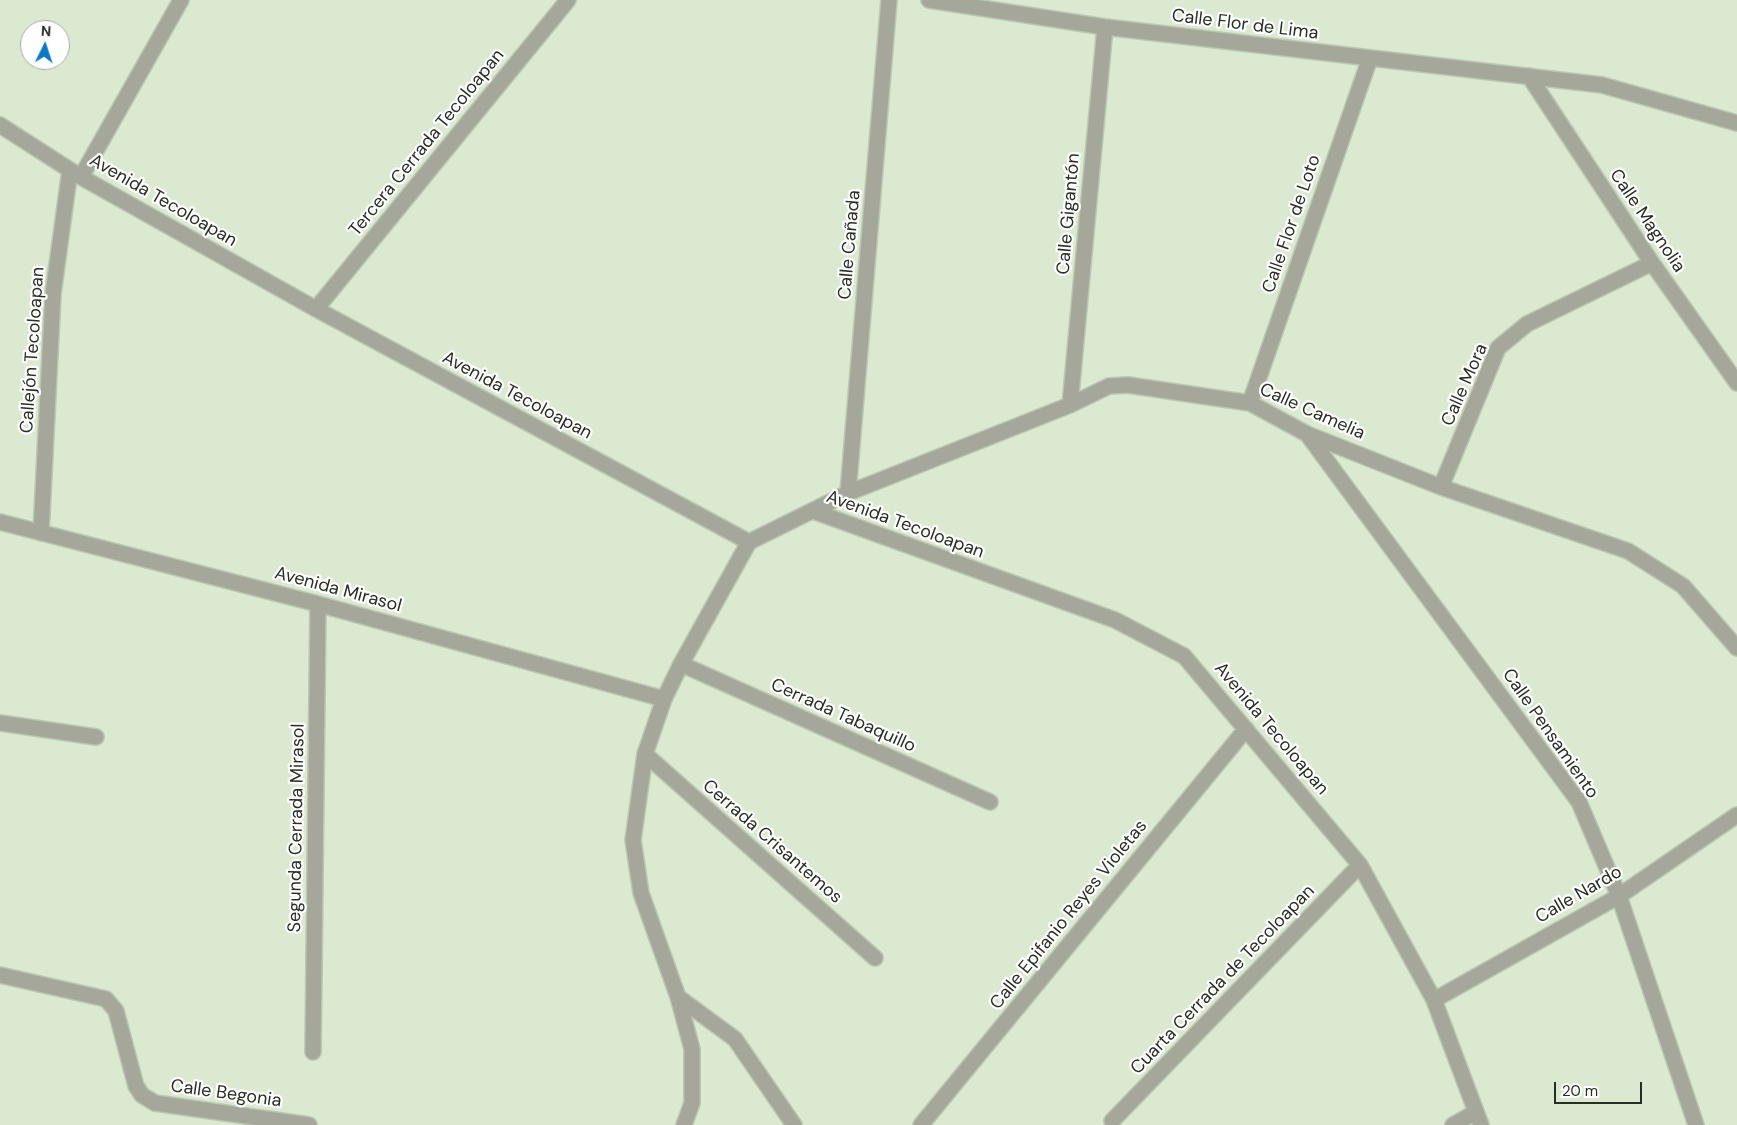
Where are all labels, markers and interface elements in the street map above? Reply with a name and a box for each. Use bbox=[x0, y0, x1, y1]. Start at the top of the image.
street label: Calle Flor de Lima bbox=[1171, 5, 1319, 45]
north arrow bbox=[20, 20, 70, 70]
text: N bbox=[40, 22, 52, 40]
street label: Tercera Cerrada Tecoloapan bbox=[345, 45, 509, 241]
street label: Avenida Tecoloapan bbox=[86, 150, 240, 252]
street label: Calle Gigantón bbox=[1053, 152, 1085, 276]
street label: Calle Flor de Loto bbox=[1258, 152, 1326, 296]
street label: Calle Magnolia bbox=[1605, 165, 1689, 277]
street label: Calle Cañada bbox=[834, 189, 866, 301]
street label: Callejón Tecoloapan bbox=[16, 266, 50, 434]
street label: Calle Mora bbox=[1437, 340, 1493, 430]
street label: Avenida Tecoloapan bbox=[438, 347, 596, 445]
street label: Calle Camelia bbox=[1256, 379, 1368, 445]
street label: Avenida Tecoloapan bbox=[823, 486, 987, 564]
street label: Avenida Mirasol bbox=[272, 563, 404, 617]
street label: Avenida Tecoloapan bbox=[1209, 658, 1333, 800]
street label: Calle Pensamiento bbox=[1497, 665, 1603, 803]
street label: Cerrada Tabaquillo bbox=[767, 674, 919, 758]
street label: Segunda Cerrada Mirasol bbox=[284, 723, 310, 933]
street label: Cerrada Crisantemos bbox=[698, 775, 846, 909]
street label: Calle Epifanio Reyes Violetas bbox=[986, 816, 1152, 1014]
street label: Calle Nardo bbox=[1532, 862, 1626, 928]
street label: Cuarta Cerrada de Tecoloapan bbox=[1127, 881, 1319, 1079]
scale bar bbox=[1557, 1072, 1644, 1104]
street label: Calle Begonia bbox=[169, 1076, 283, 1112]
text: 20 m bbox=[1562, 1081, 1598, 1101]

